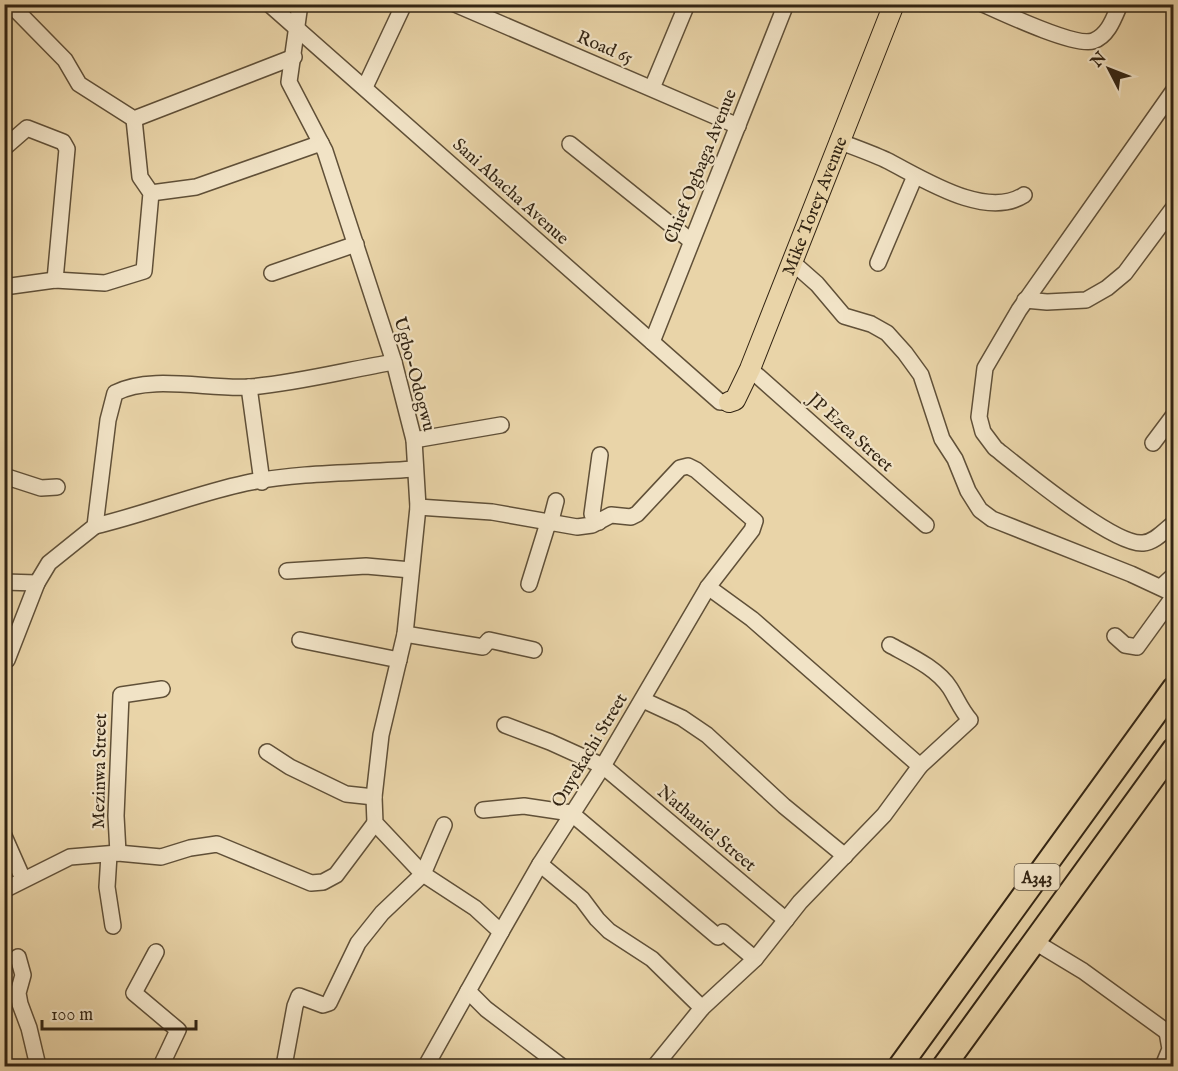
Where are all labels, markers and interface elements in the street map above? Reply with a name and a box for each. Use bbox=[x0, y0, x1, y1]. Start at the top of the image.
street label: Road 65 bbox=[573, 26, 636, 71]
north arrow bbox=[1079, 39, 1139, 99]
text: N bbox=[1087, 48, 1112, 73]
street label: Chief Ogbaga Avenue bbox=[660, 86, 743, 247]
street label: Sani Abacha Avenue bbox=[447, 134, 573, 250]
street label: Mike Torey Avenue bbox=[778, 134, 853, 279]
street label: Ugbo-Odogwu bbox=[387, 315, 440, 434]
street label: JP Ezea Street bbox=[801, 387, 898, 478]
street label: Onyekachi Street bbox=[547, 689, 633, 812]
street label: Mezinwa Street bbox=[88, 713, 113, 829]
street label: Nathaniel Street bbox=[652, 781, 760, 877]
road number: A343 bbox=[1014, 864, 1060, 890]
scale bar bbox=[42, 993, 196, 1031]
text: 100 m bbox=[51, 1004, 93, 1027]

